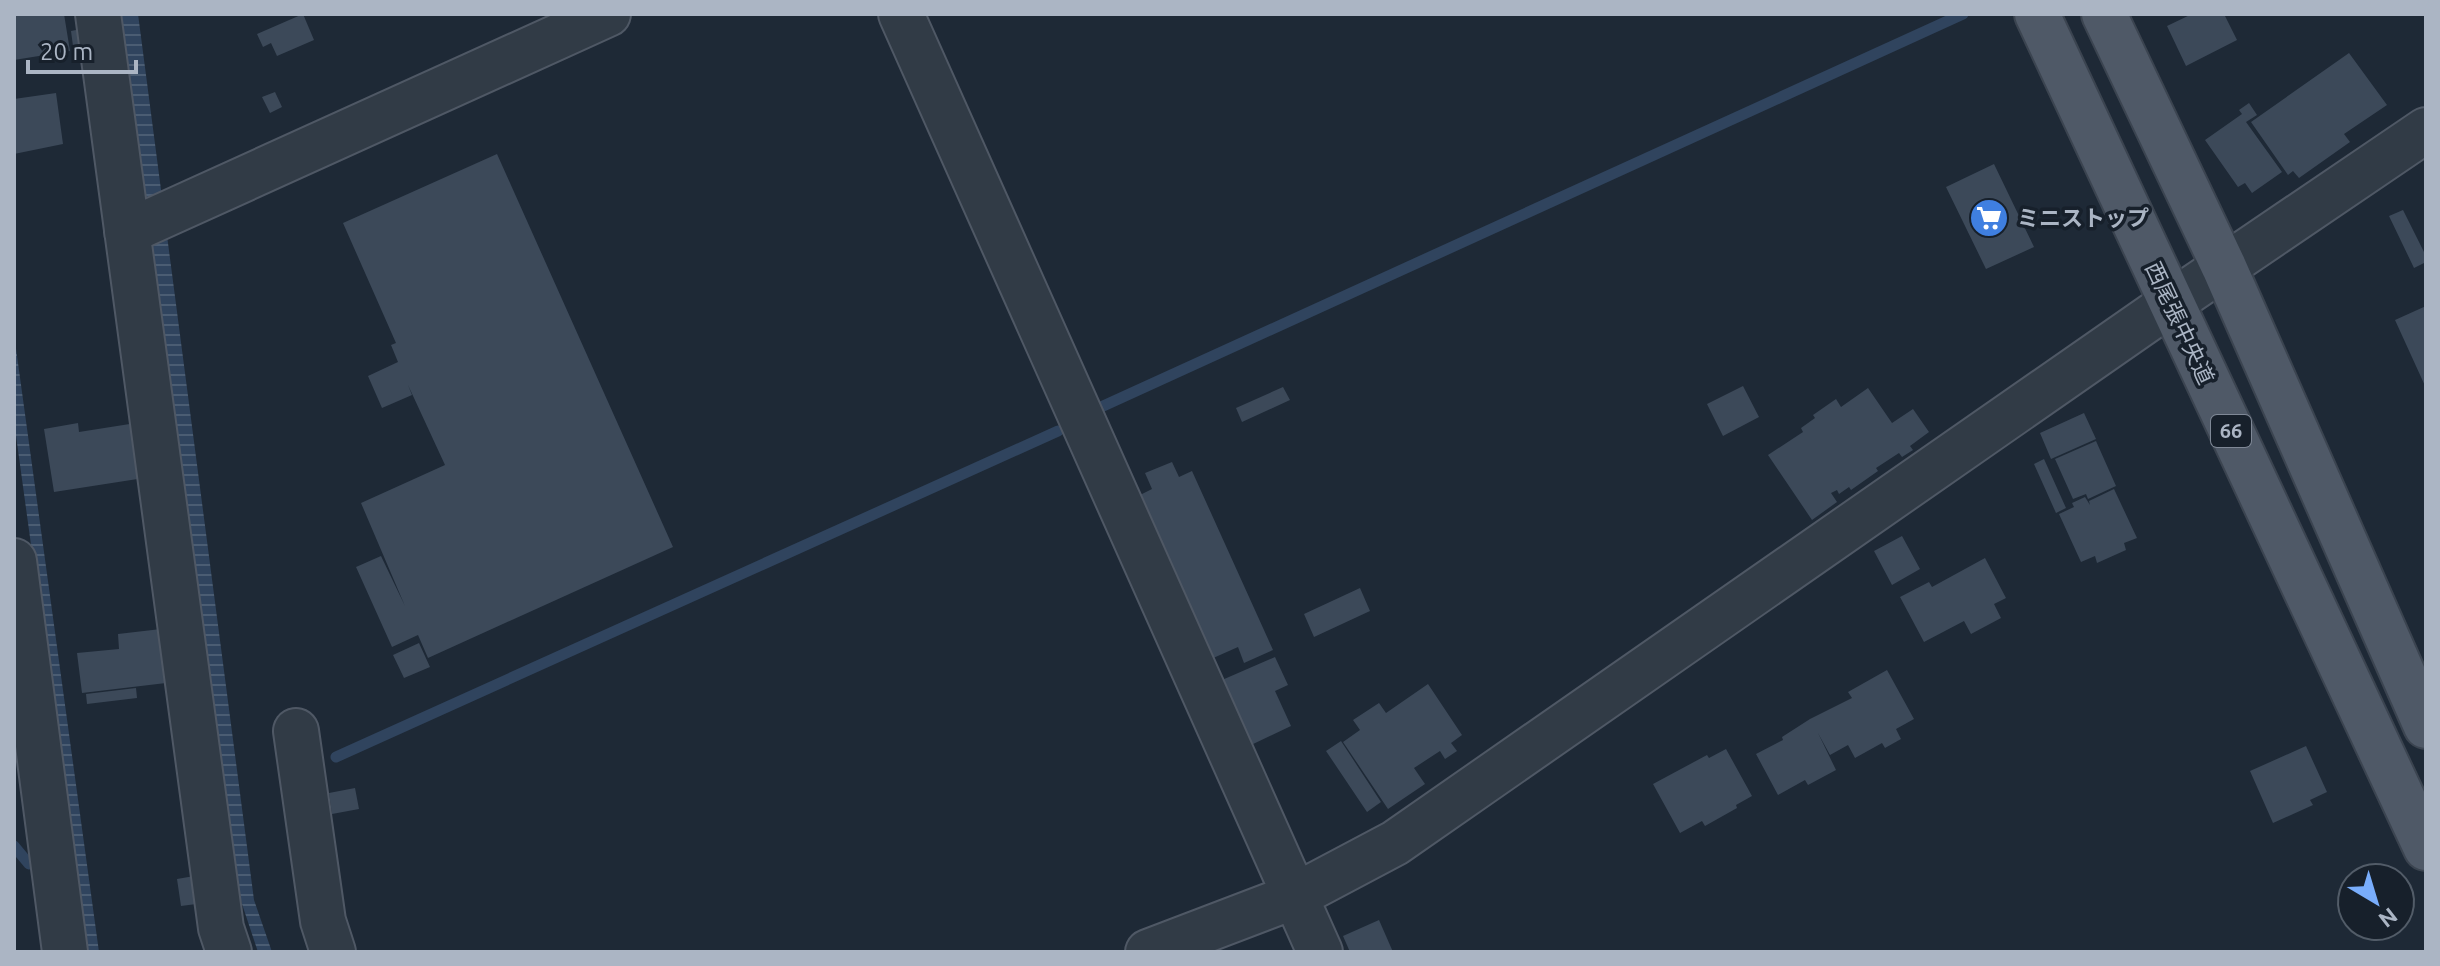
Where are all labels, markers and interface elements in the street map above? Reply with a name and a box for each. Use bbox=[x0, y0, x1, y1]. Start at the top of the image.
scale bar bbox=[28, 24, 136, 74]
text: 20 m bbox=[40, 38, 93, 65]
supermarket icon: ミニストップ bbox=[1968, 197, 2010, 239]
place label: ミニストップ bbox=[2017, 205, 2149, 230]
street label: 西尾張中央道 bbox=[2141, 258, 2220, 388]
road number: 66 bbox=[2211, 415, 2251, 447]
north arrow bbox=[2336, 862, 2416, 942]
text: N bbox=[2374, 903, 2403, 933]

